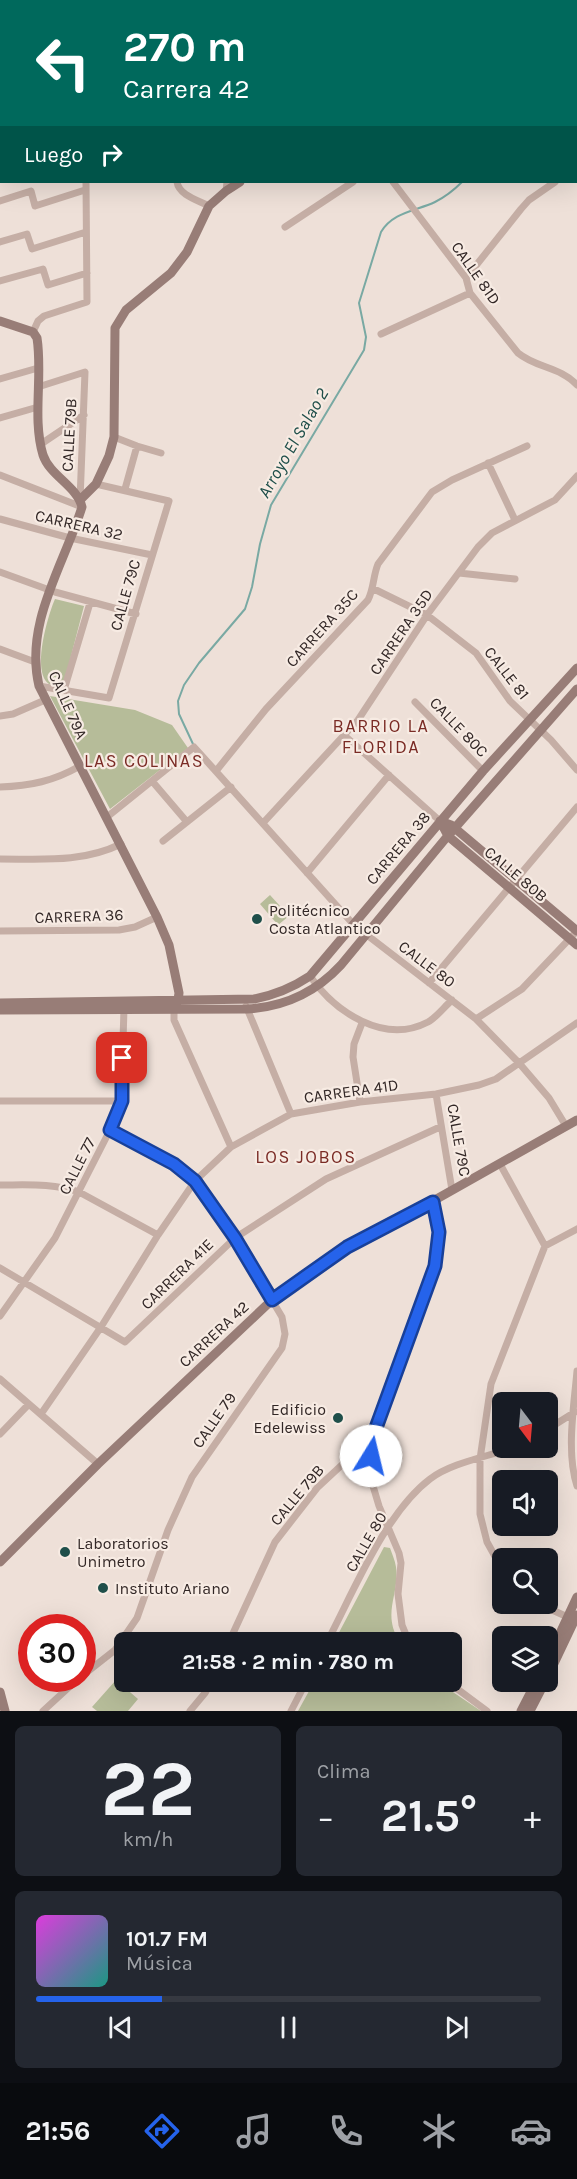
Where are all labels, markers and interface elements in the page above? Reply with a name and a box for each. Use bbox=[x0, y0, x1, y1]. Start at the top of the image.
text: 270 m bbox=[123, 22, 246, 72]
icon: left bbox=[24, 24, 102, 102]
text: Carrera 42 bbox=[123, 73, 250, 105]
icon: right bbox=[95, 138, 128, 171]
text: Luego bbox=[24, 142, 83, 168]
street label: CALLE 81D bbox=[447, 238, 505, 308]
water label: Arroyo El Salao 2 bbox=[253, 384, 334, 502]
street label: CALLE 79B bbox=[58, 398, 80, 472]
street label: CARRERA 32 bbox=[33, 506, 125, 544]
street label: CALLE 79C bbox=[106, 557, 144, 633]
street label: CARRERA 35C bbox=[282, 585, 362, 671]
street label: CARRERA 35D bbox=[365, 585, 437, 679]
street label: CALLE 81 bbox=[480, 643, 534, 703]
street label: CALLE 79A bbox=[45, 668, 91, 742]
street label: CALLE 80C bbox=[426, 693, 492, 761]
district label: BARRIO LA FLORIDA bbox=[333, 715, 429, 758]
district label: LAS COLINAS bbox=[84, 750, 204, 772]
street label: CARRERA 38 bbox=[362, 808, 434, 888]
street label: CALLE 80B bbox=[481, 842, 551, 906]
place label: Politécnico Costa Atlantico bbox=[269, 901, 381, 938]
street label: CARRERA 36 bbox=[34, 905, 124, 927]
marker: Politécnico Costa Atlantico bbox=[250, 912, 264, 926]
street label: CALLE 80 bbox=[395, 937, 459, 991]
pin bbox=[96, 1032, 147, 1083]
icon: arrive bbox=[105, 1041, 138, 1074]
street label: CARRERA 41D bbox=[303, 1075, 399, 1107]
street label: CALLE 79C bbox=[443, 1102, 475, 1178]
street label: CALLE 77 bbox=[55, 1134, 100, 1198]
district label: LOS JOBOS bbox=[255, 1146, 357, 1168]
street label: CARRERA 41E bbox=[137, 1235, 217, 1313]
street label: CARRERA 42 bbox=[175, 1297, 253, 1371]
street label: CALLE 79 bbox=[188, 1389, 240, 1451]
north arrow bbox=[492, 1392, 558, 1458]
map controls bbox=[492, 1392, 558, 1692]
place label: Edificio Edelewiss bbox=[253, 1400, 326, 1437]
marker: Edificio Edelewiss bbox=[331, 1411, 345, 1425]
position arrow bbox=[339, 1424, 403, 1488]
street label: CALLE 79B bbox=[266, 1461, 328, 1529]
button: sound bbox=[492, 1470, 558, 1536]
street label: CALLE 80 bbox=[341, 1509, 391, 1575]
place label: Laboratorios Unimetro bbox=[77, 1534, 169, 1571]
marker: Laboratorios Unimetro bbox=[58, 1545, 72, 1559]
button: search bbox=[492, 1548, 558, 1614]
place label: Instituto Ariano bbox=[115, 1579, 230, 1598]
marker: Instituto Ariano bbox=[96, 1581, 110, 1595]
speed limit sign: 30 bbox=[18, 1614, 96, 1692]
button: layers bbox=[492, 1626, 558, 1692]
text: 21:58 · 2 min · 780 m bbox=[182, 1649, 394, 1675]
text: 22 bbox=[101, 1743, 195, 1835]
text: Clima bbox=[317, 1760, 371, 1783]
text: 21.5° bbox=[381, 1790, 477, 1842]
text: − bbox=[317, 1798, 334, 1836]
text: + bbox=[524, 1798, 541, 1836]
text: km/h bbox=[123, 1828, 173, 1851]
text: 101.7 FM bbox=[126, 1926, 208, 1952]
text: Música bbox=[126, 1952, 193, 1975]
icon: previous bbox=[104, 2011, 137, 2044]
icon: pause bbox=[272, 2011, 305, 2044]
icon: next bbox=[440, 2011, 473, 2044]
icon: directions bbox=[141, 2110, 183, 2152]
icon: music bbox=[233, 2110, 275, 2152]
icon: phone bbox=[325, 2110, 367, 2152]
icon: climate bbox=[418, 2110, 460, 2152]
icon: car bbox=[510, 2110, 552, 2152]
text: 21:56 bbox=[25, 2115, 90, 2147]

